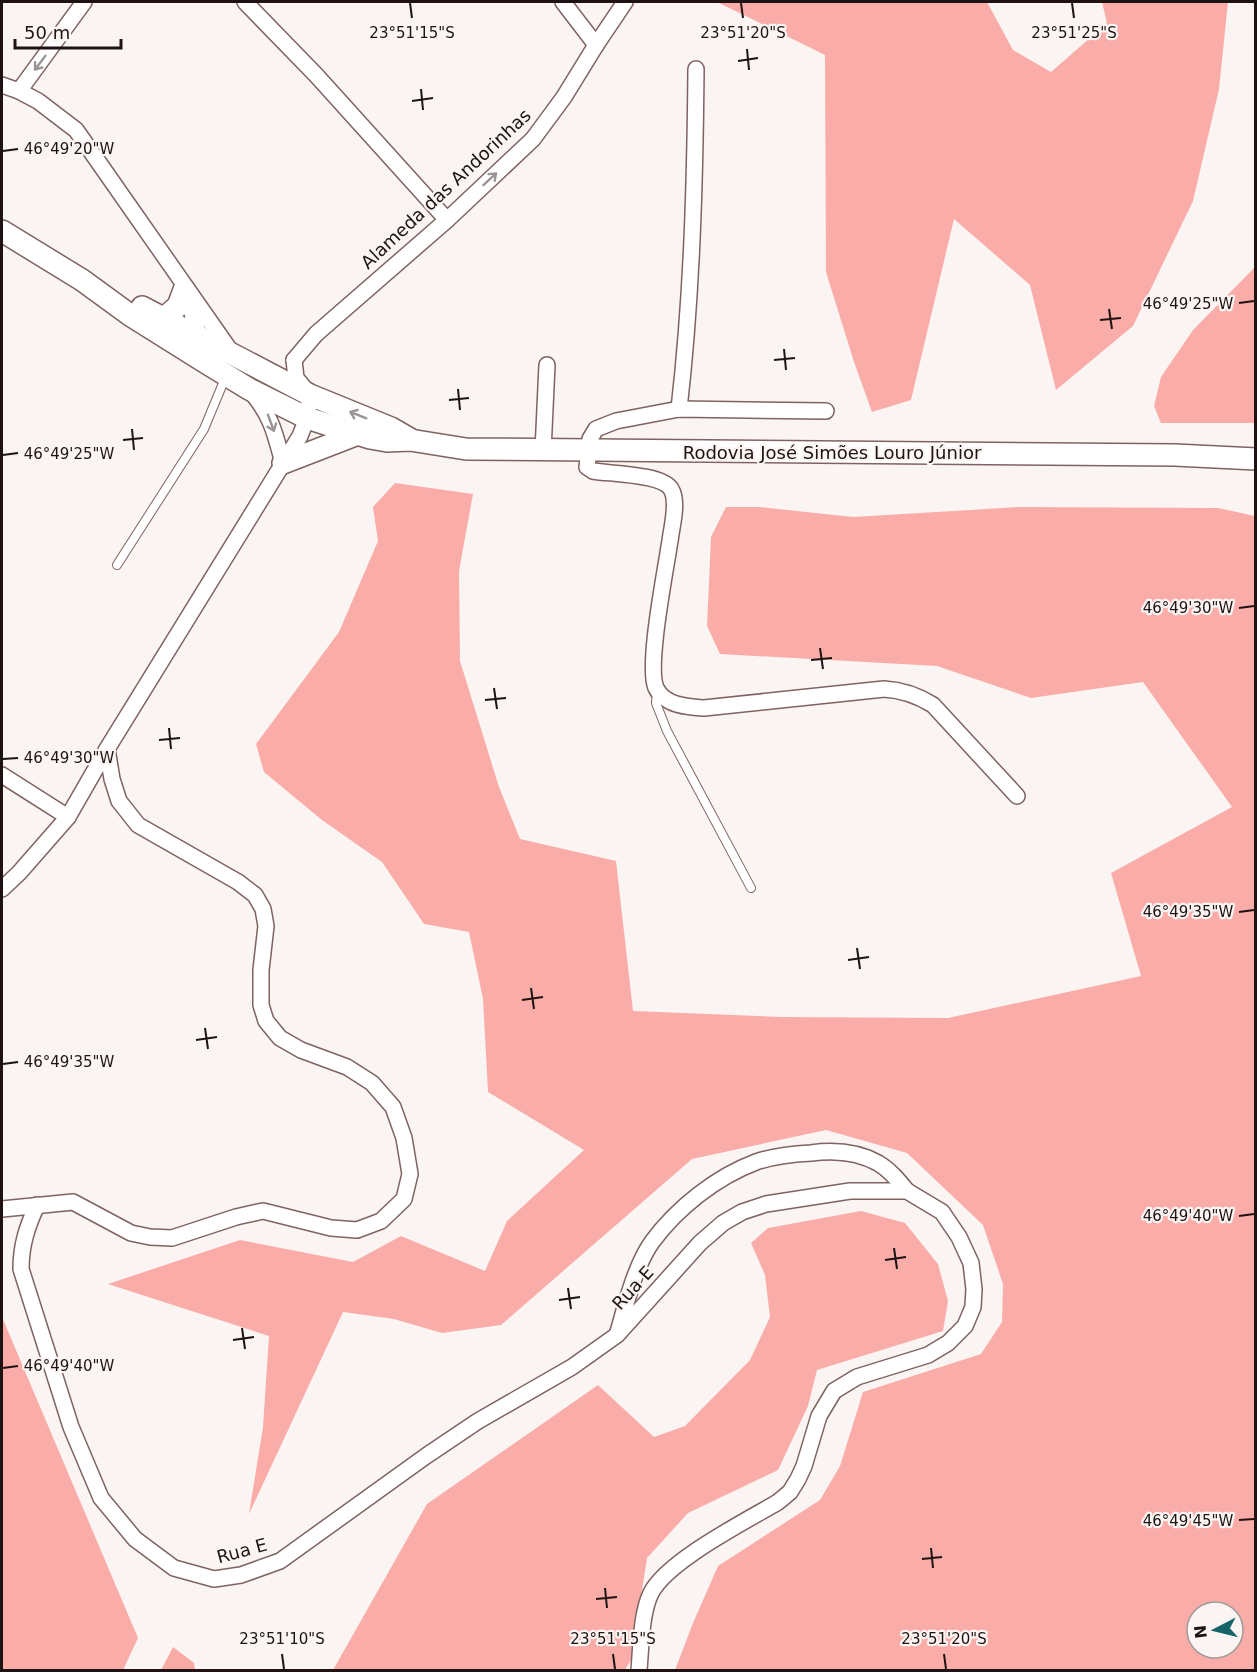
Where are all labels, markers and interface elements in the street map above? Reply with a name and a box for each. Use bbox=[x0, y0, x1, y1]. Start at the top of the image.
scale bar bbox=[15, 12, 122, 50]
text: 50 m bbox=[24, 22, 70, 43]
text: 23°51'15"S bbox=[369, 24, 455, 42]
text: 23°51'20"S bbox=[700, 24, 786, 42]
text: 23°51'25"S bbox=[1031, 24, 1117, 42]
one-way arrow bbox=[33, 55, 46, 71]
street label: Alameda das Andorinhas bbox=[356, 104, 535, 273]
text: 46°49'20"W bbox=[24, 140, 114, 158]
one-way arrow bbox=[482, 172, 497, 187]
text: 46°49'25"W bbox=[1143, 295, 1233, 313]
one-way arrow bbox=[349, 408, 367, 419]
one-way arrow bbox=[267, 414, 278, 432]
street label: Rodovia José Simões Louro Júnior bbox=[683, 442, 982, 463]
text: 46°49'25"W bbox=[24, 445, 114, 463]
text: 46°49'30"W bbox=[1143, 599, 1233, 617]
text: 46°49'30"W bbox=[24, 749, 114, 767]
text: 46°49'35"W bbox=[1143, 903, 1233, 921]
text: 46°49'35"W bbox=[24, 1053, 114, 1071]
text: 46°49'40"W bbox=[1143, 1207, 1233, 1225]
street label: Rua E bbox=[608, 1262, 658, 1314]
text: 46°49'40"W bbox=[24, 1357, 114, 1375]
text: 46°49'45"W bbox=[1143, 1512, 1233, 1530]
street label: Rua E bbox=[214, 1534, 269, 1567]
north arrow bbox=[1185, 1600, 1245, 1660]
text: N bbox=[1190, 1624, 1211, 1640]
text: 23°51'10"S bbox=[239, 1630, 325, 1648]
text: 23°51'15"S bbox=[570, 1630, 656, 1648]
text: 23°51'20"S bbox=[901, 1630, 987, 1648]

